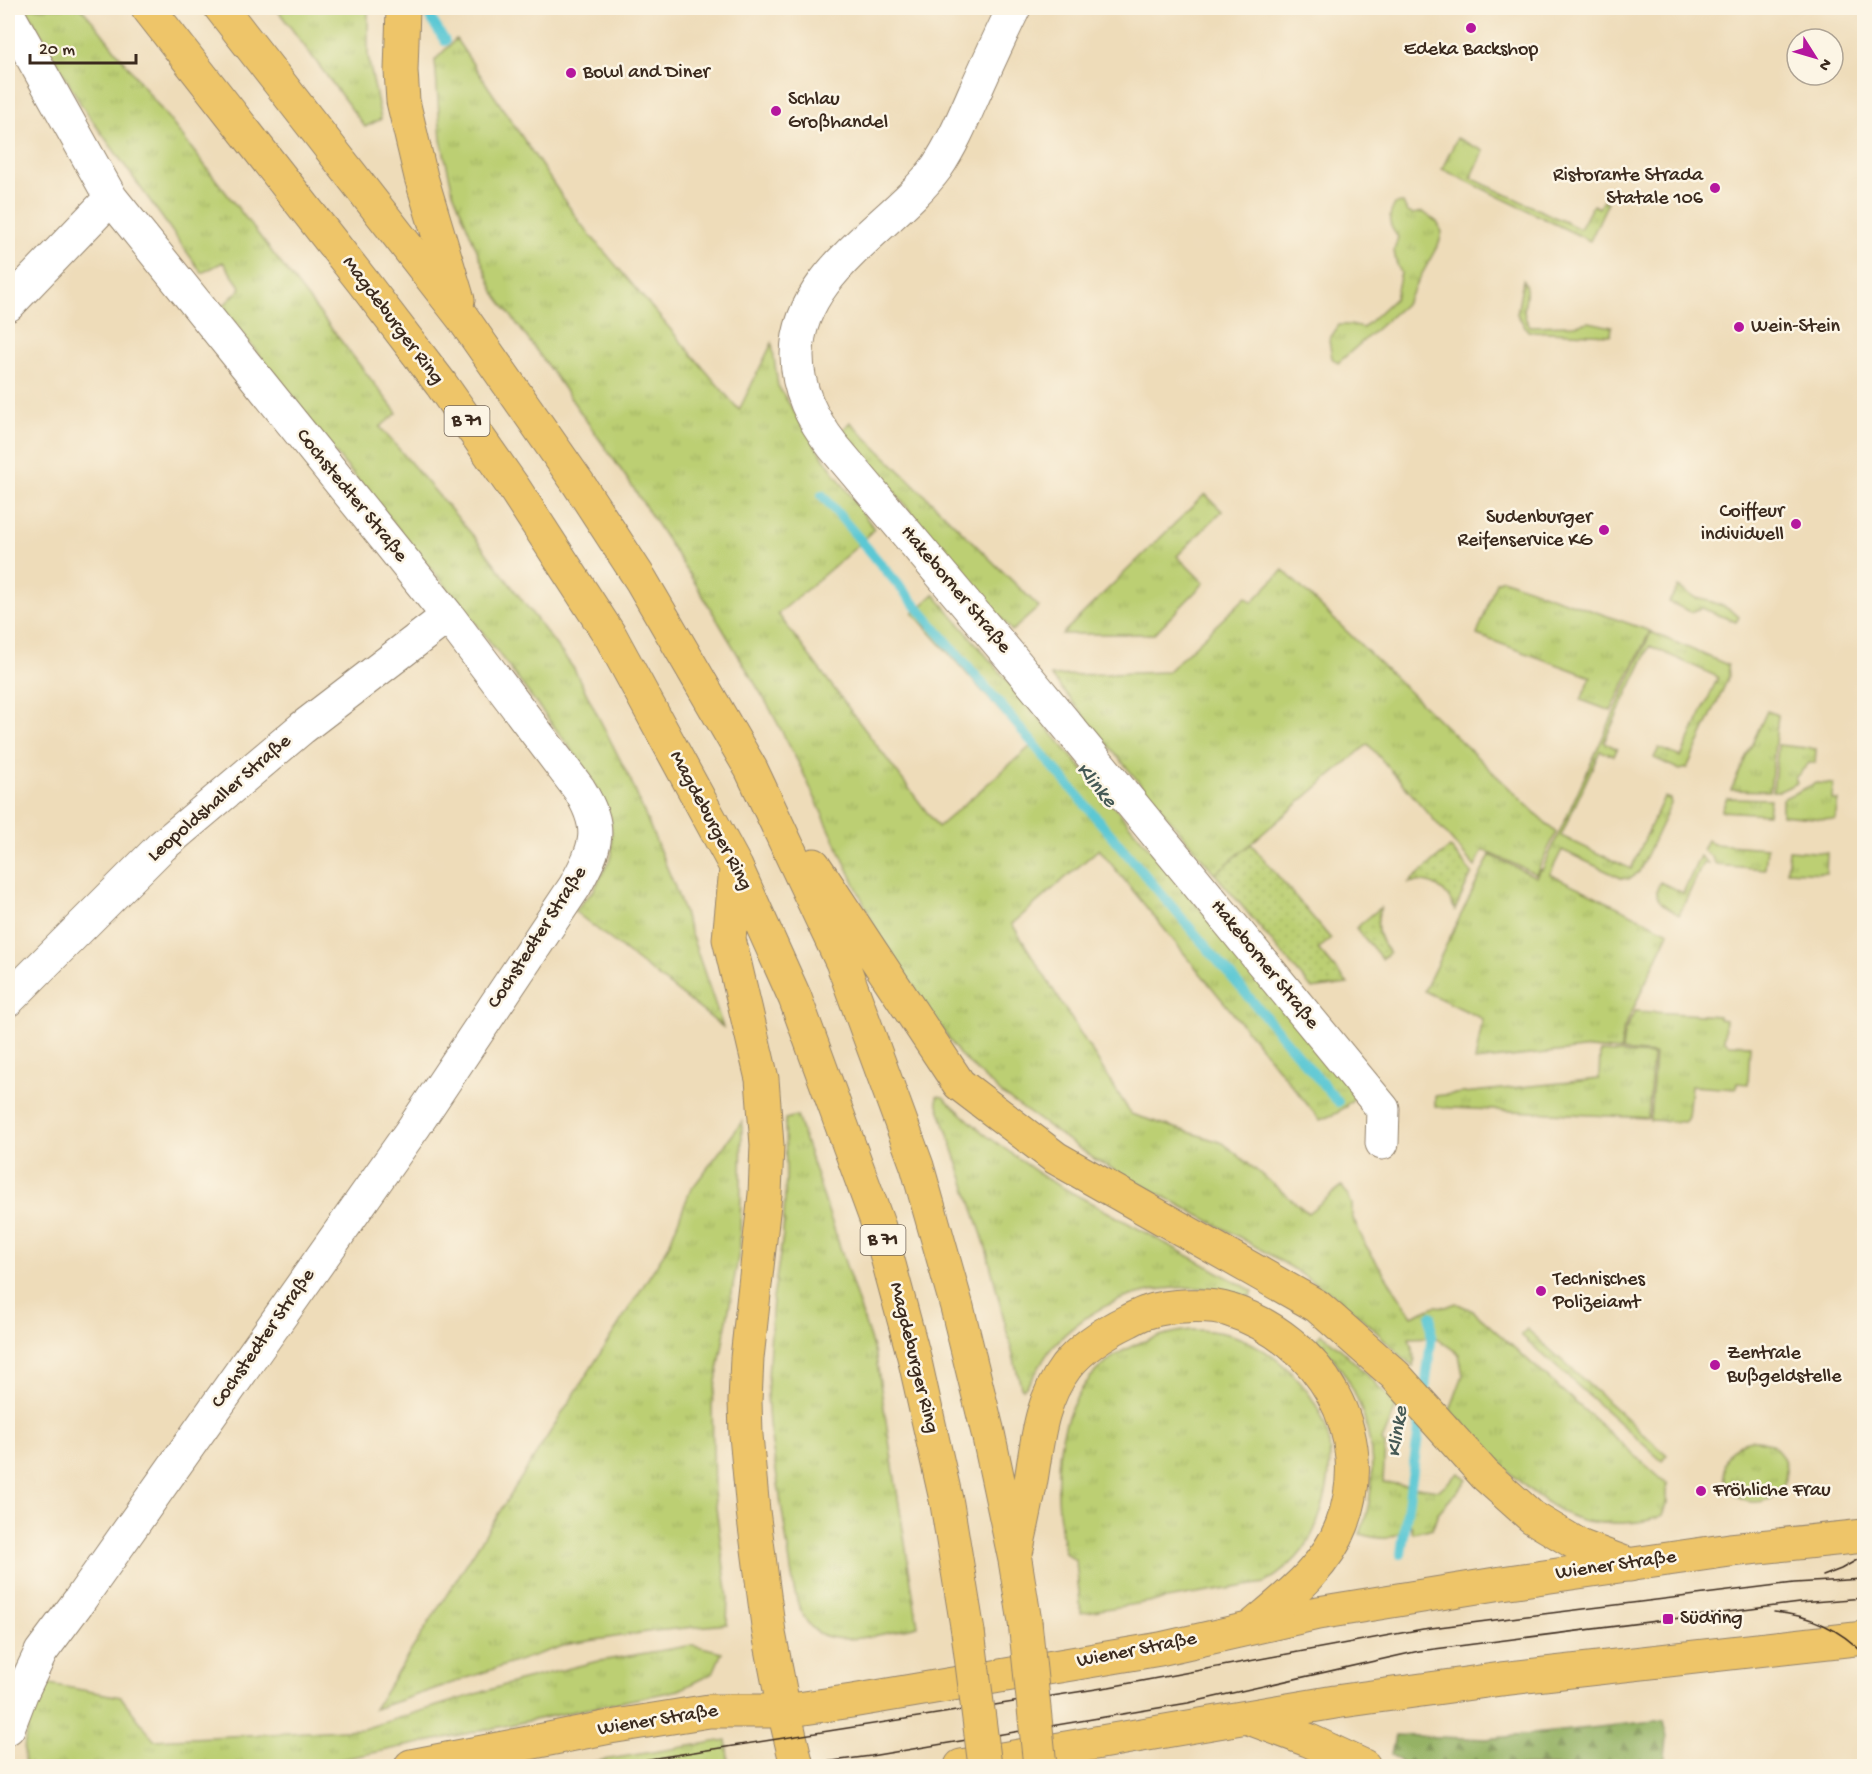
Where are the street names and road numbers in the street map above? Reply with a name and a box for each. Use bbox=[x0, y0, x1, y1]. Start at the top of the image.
street label: Magdeburger Ring bbox=[336, 252, 448, 390]
road number: B 71 bbox=[444, 406, 490, 436]
street label: Cochstedter Straße bbox=[290, 425, 412, 568]
street label: Hakeborner Straße bbox=[895, 522, 1016, 659]
street label: Leopoldshaller Straße bbox=[144, 730, 297, 868]
street label: Magdeburger Ring bbox=[664, 747, 756, 895]
street label: Cochstedter Straße bbox=[483, 862, 593, 1013]
street label: Hakeborner Straße bbox=[1205, 896, 1324, 1035]
road number: B 71 bbox=[860, 1225, 906, 1255]
street label: Cochstedter Straße bbox=[207, 1264, 321, 1413]
street label: Magdeburger Ring bbox=[883, 1280, 943, 1436]
street label: Wiener Straße bbox=[1554, 1546, 1678, 1586]
street label: Wiener Straße bbox=[1075, 1628, 1199, 1674]
street label: Wiener Straße bbox=[596, 1700, 720, 1742]

